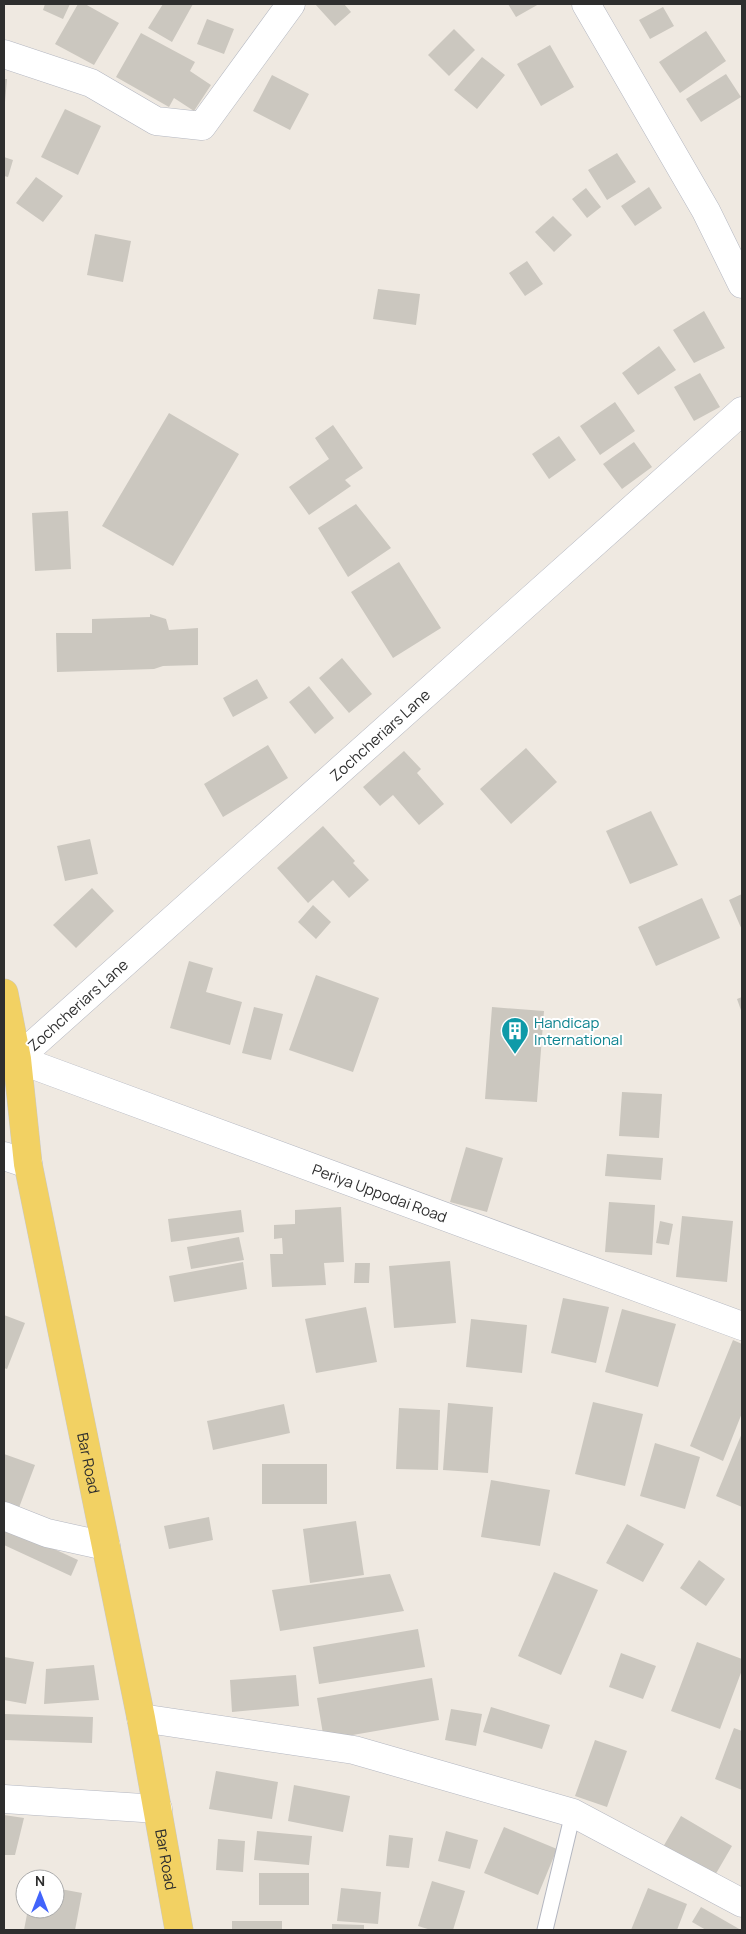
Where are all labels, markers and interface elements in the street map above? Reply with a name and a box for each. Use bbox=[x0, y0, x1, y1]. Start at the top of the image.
street label: Zochcheriars Lane bbox=[325, 684, 435, 786]
street label: Zochcheriars Lane bbox=[23, 954, 133, 1056]
place label: Handicap International bbox=[534, 1012, 623, 1050]
building icon: Handicap International bbox=[500, 1016, 530, 1055]
street label: Periya Uppodai Road bbox=[309, 1158, 450, 1227]
street label: Bar Road bbox=[73, 1431, 105, 1495]
street label: Bar Road bbox=[151, 1827, 182, 1892]
north arrow bbox=[15, 1869, 65, 1919]
text: N bbox=[35, 1871, 45, 1890]

